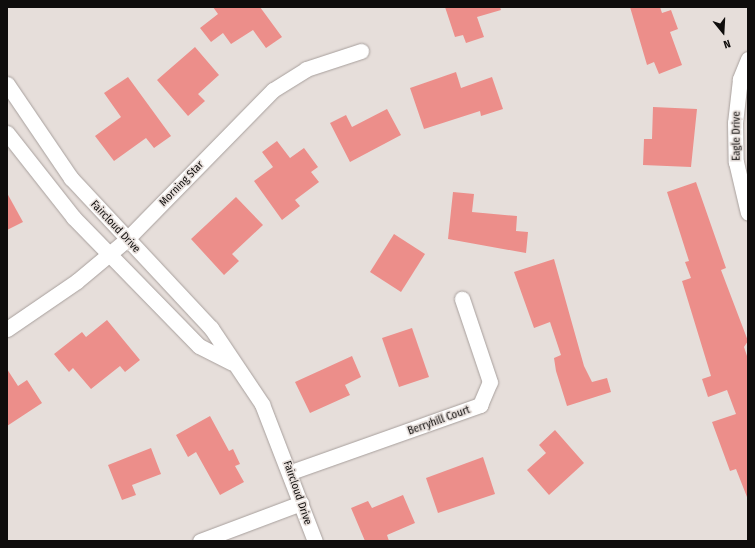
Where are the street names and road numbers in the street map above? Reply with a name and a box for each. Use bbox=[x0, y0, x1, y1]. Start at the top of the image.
street label: Eagle Drive bbox=[730, 111, 744, 161]
street label: Morning Star bbox=[157, 159, 207, 209]
street label: Faircloud Drive bbox=[87, 198, 143, 256]
street label: Berryhill Court bbox=[406, 404, 472, 438]
street label: Faircloud Drive bbox=[280, 459, 314, 527]

